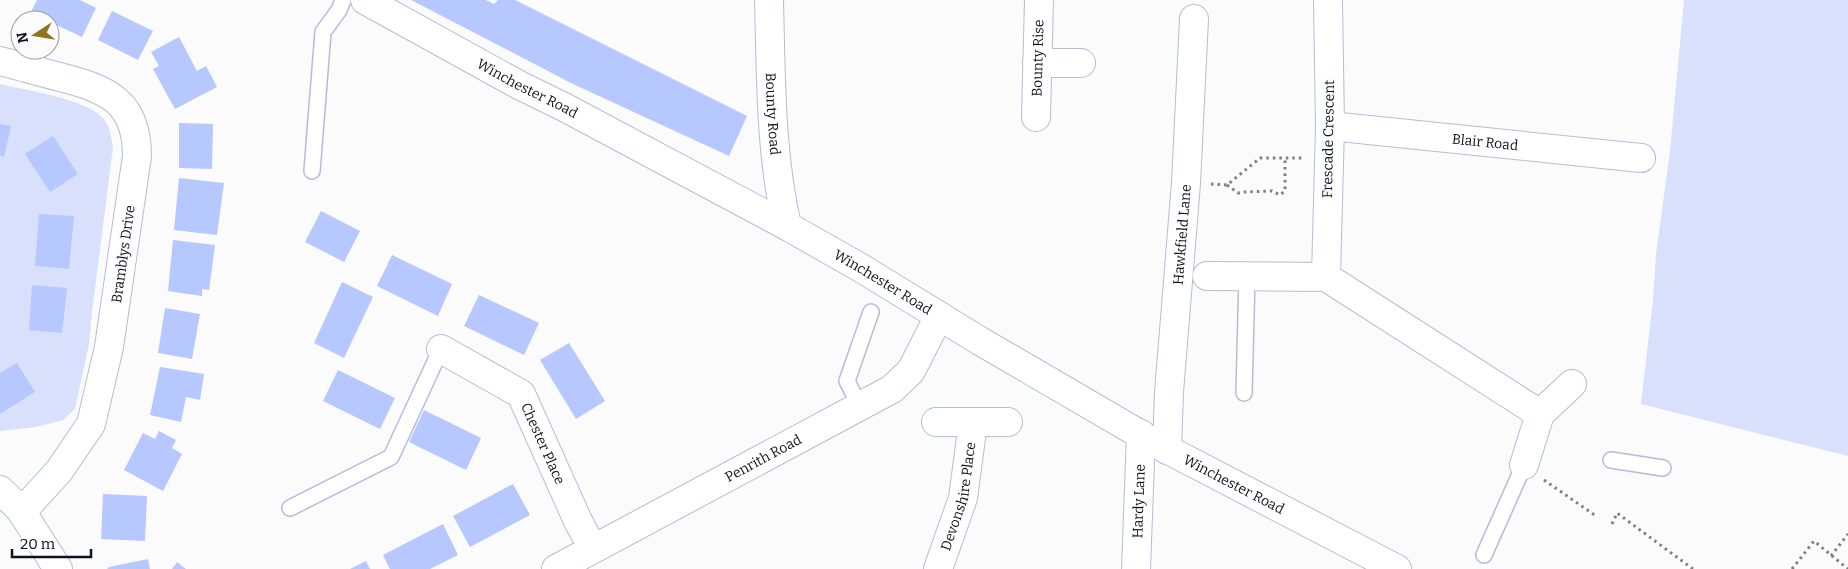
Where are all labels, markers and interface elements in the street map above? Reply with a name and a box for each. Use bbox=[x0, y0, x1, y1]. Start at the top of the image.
north arrow bbox=[10, 10, 60, 60]
street label: Bounty Rise bbox=[1029, 19, 1047, 97]
text: N bbox=[13, 30, 32, 45]
street label: Winchester Road bbox=[474, 55, 581, 122]
street label: Bounty Road bbox=[762, 72, 784, 156]
street label: Frescade Crescent bbox=[1319, 80, 1338, 198]
street label: Blair Road bbox=[1451, 131, 1519, 154]
street label: Hawkfield Lane bbox=[1170, 184, 1195, 286]
street label: Bramblys Drive bbox=[108, 204, 139, 304]
street label: Winchester Road bbox=[831, 246, 935, 318]
street label: Chester Place bbox=[517, 400, 568, 487]
street label: Penrith Road bbox=[722, 431, 805, 486]
street label: Devonshire Place bbox=[937, 441, 979, 553]
street label: Winchester Road bbox=[1180, 451, 1287, 518]
street label: Hardy Lane bbox=[1129, 463, 1149, 539]
scale bar bbox=[12, 526, 91, 558]
text: 20 m bbox=[20, 535, 56, 553]

